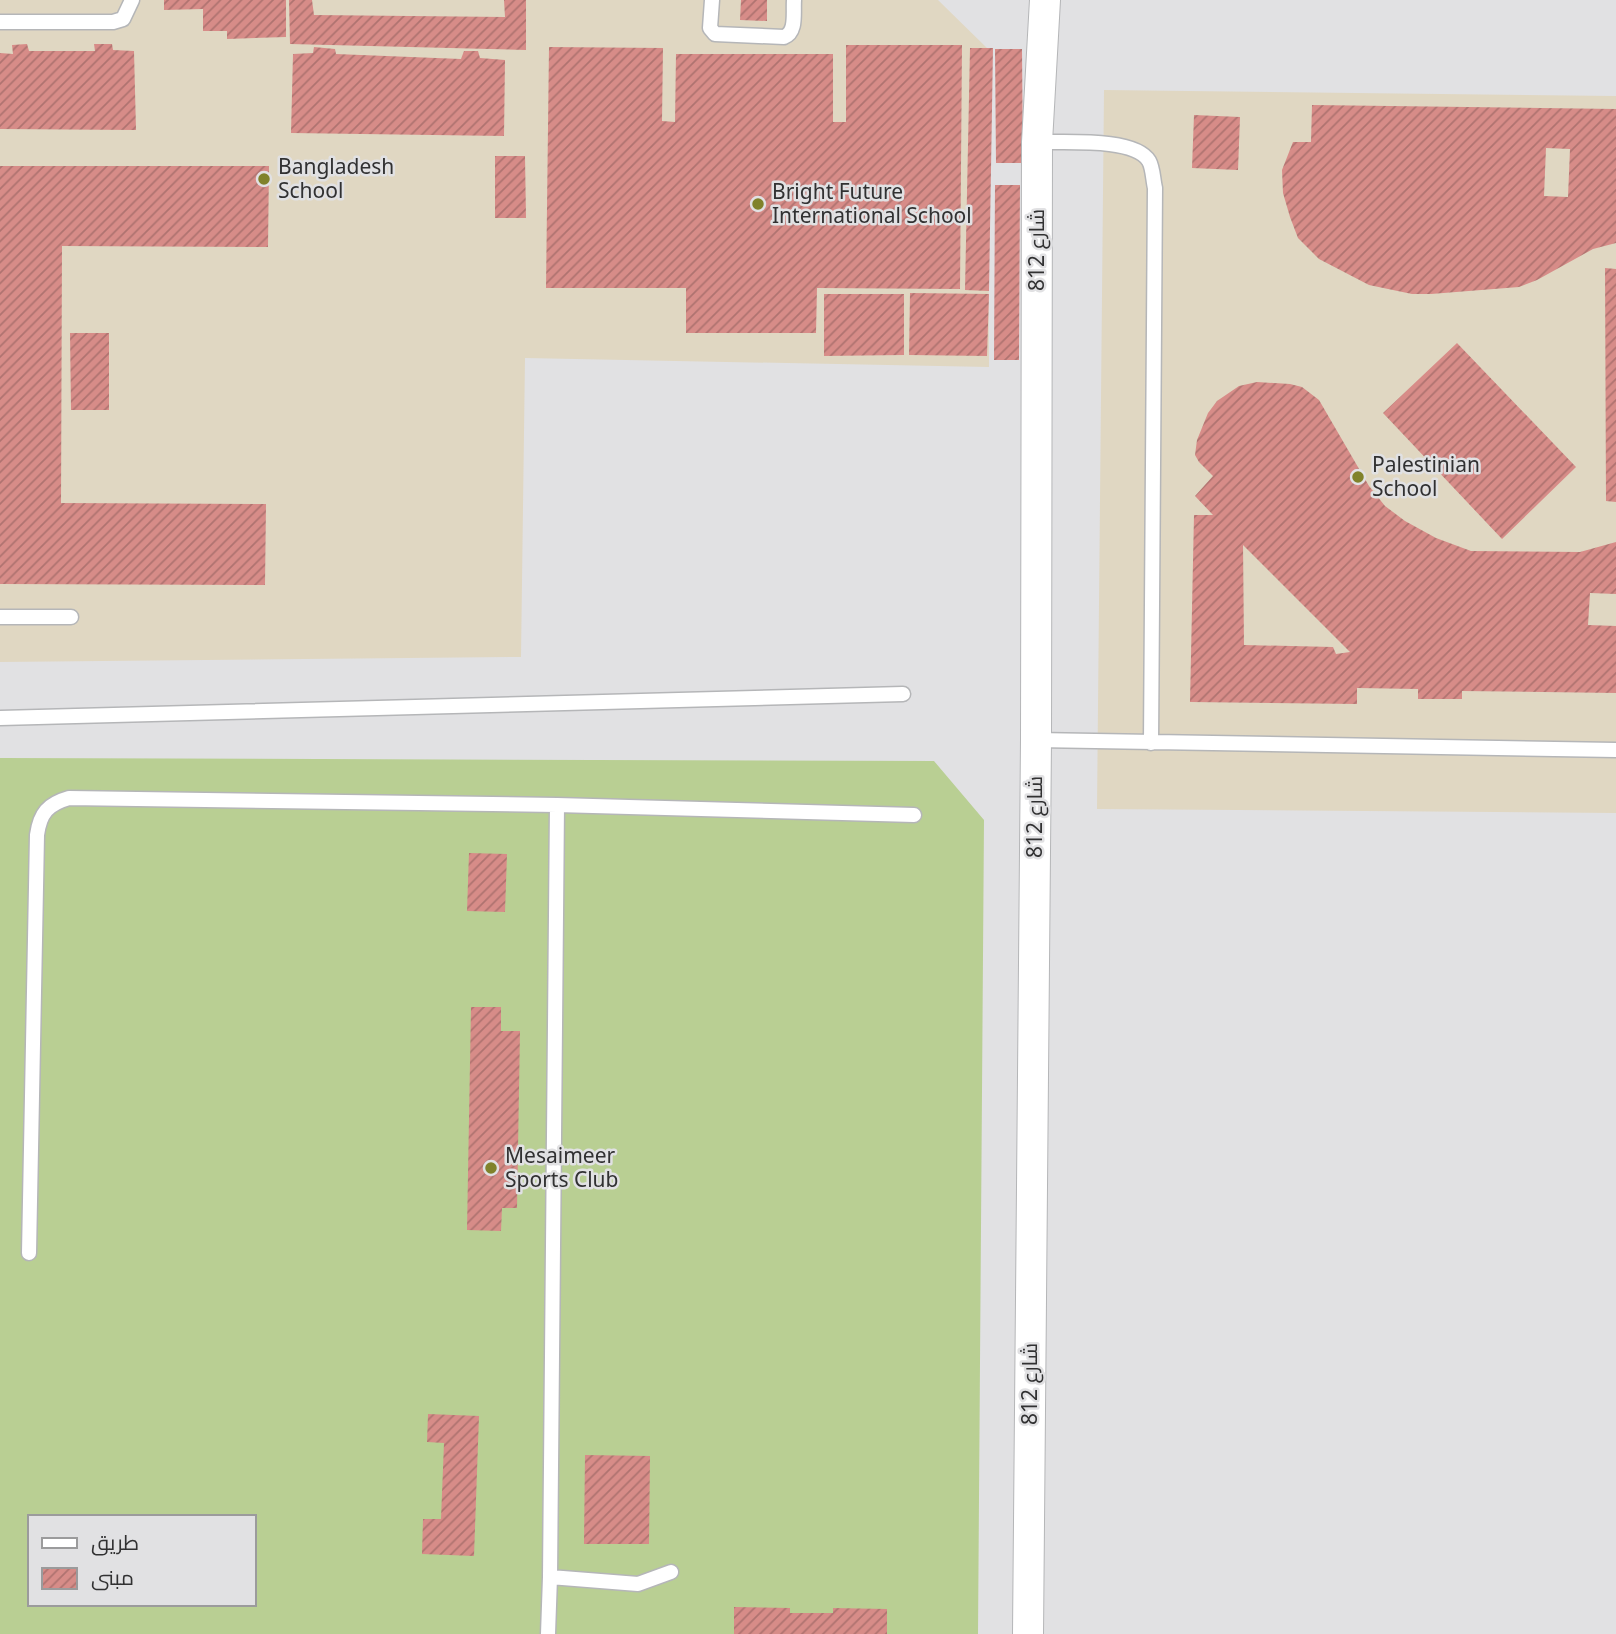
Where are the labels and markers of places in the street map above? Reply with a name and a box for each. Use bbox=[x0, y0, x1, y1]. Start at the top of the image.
place label: Bangladesh School bbox=[278, 152, 394, 204]
marker: Bangladesh School bbox=[256, 171, 272, 187]
place label: Bright Future International School bbox=[772, 177, 972, 229]
marker: Bright Future International School bbox=[750, 196, 766, 212]
place label: Palestinian School bbox=[1372, 450, 1480, 502]
marker: Palestinian School bbox=[1350, 469, 1366, 485]
place label: Mesaimeer Sports Club bbox=[505, 1141, 619, 1193]
marker: Mesaimeer Sports Club bbox=[483, 1160, 499, 1176]

